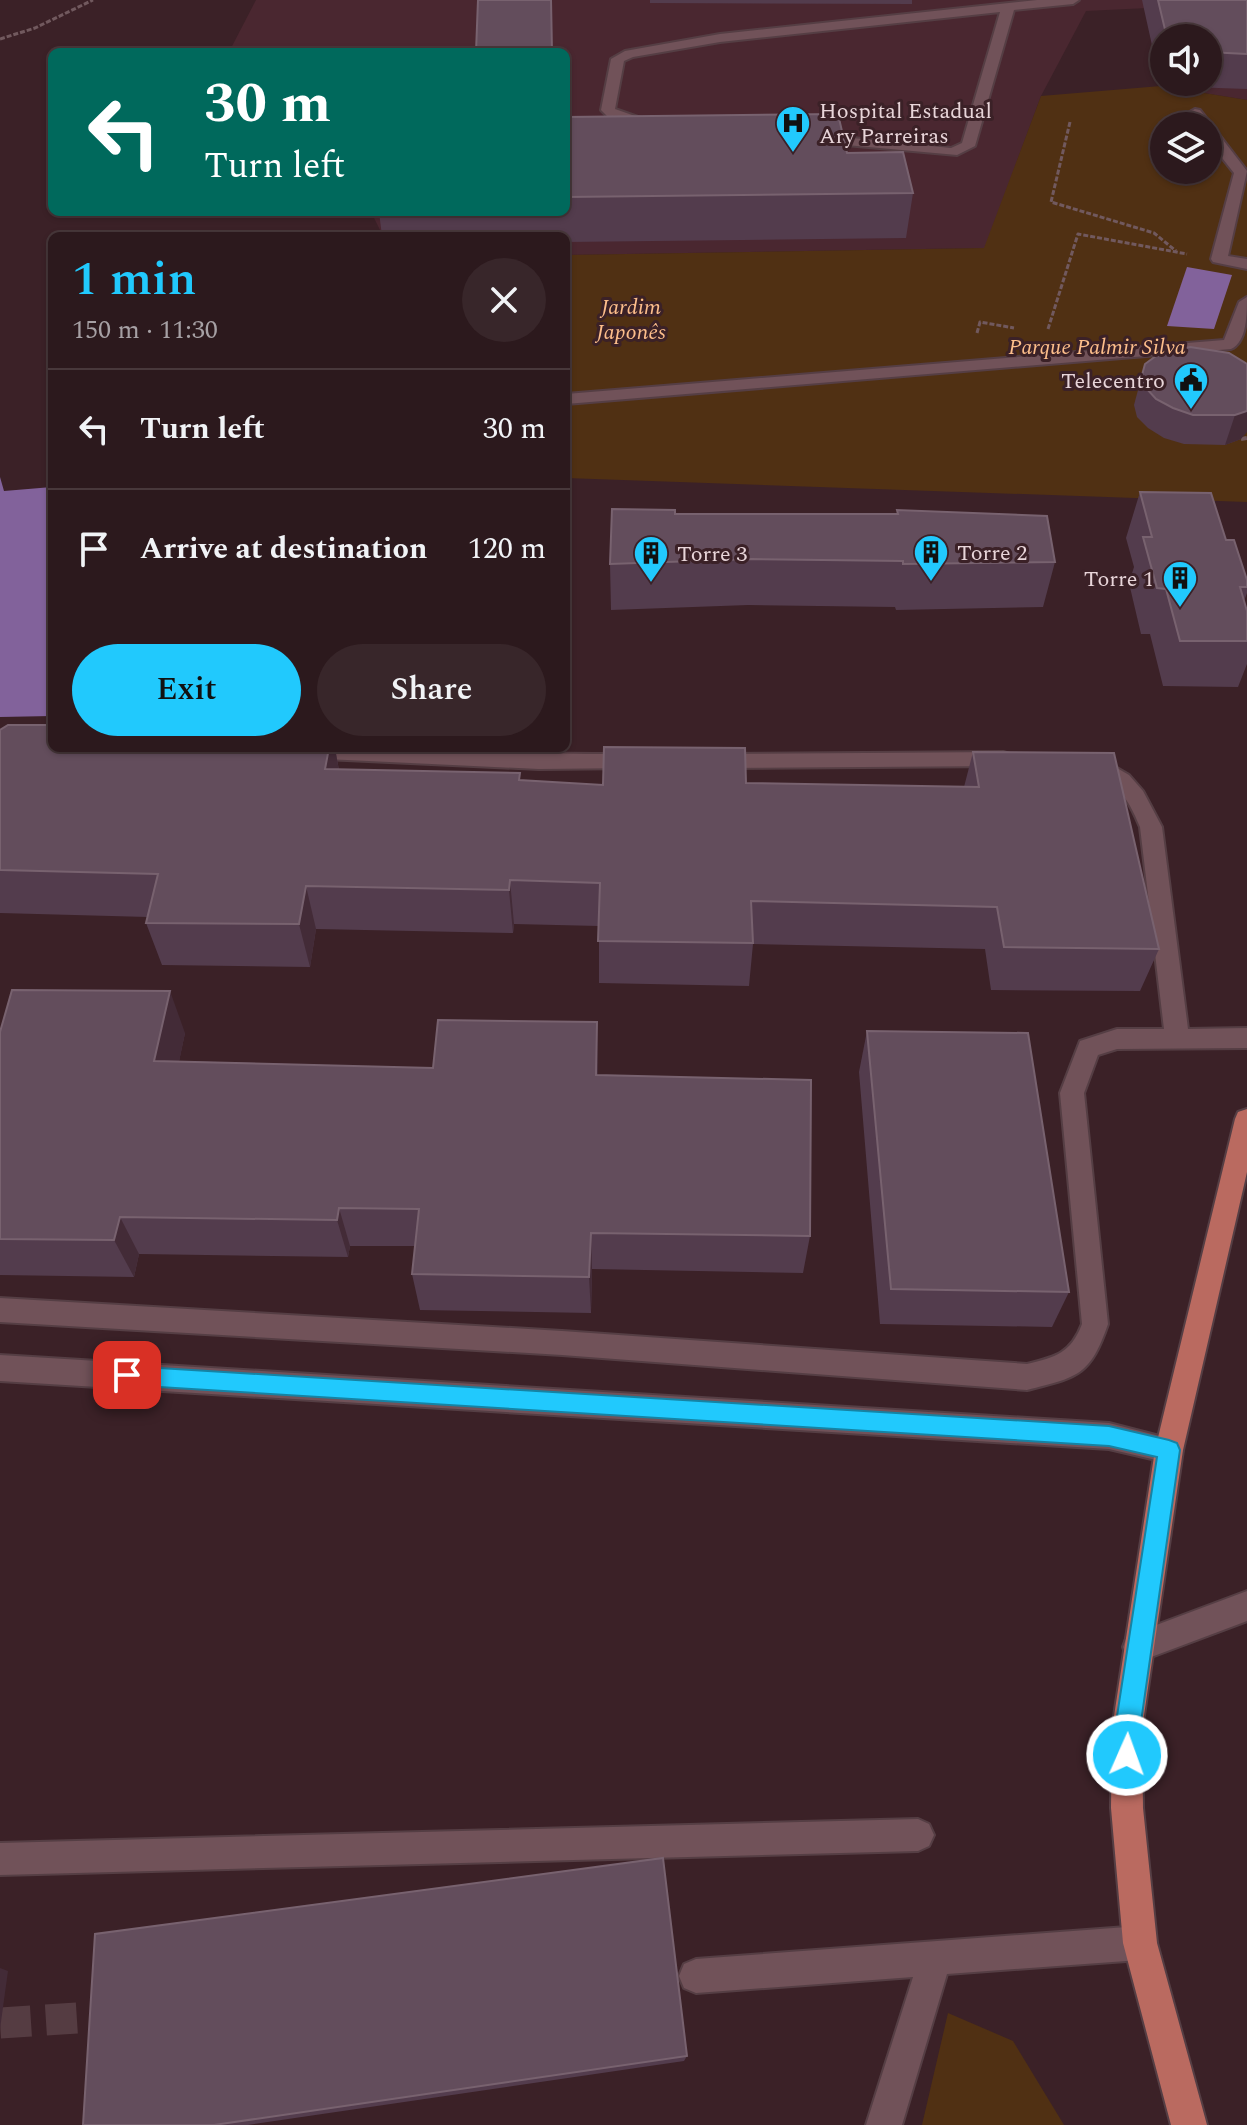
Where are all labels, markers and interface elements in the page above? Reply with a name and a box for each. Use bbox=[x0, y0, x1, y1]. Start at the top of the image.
map controls bbox=[1150, 24, 1222, 184]
button: sound bbox=[1150, 24, 1222, 96]
text: 30 m bbox=[204, 62, 331, 147]
icon: left bbox=[72, 80, 176, 184]
place label: Hospital Estadual Ary Parreiras bbox=[819, 95, 992, 153]
hospital icon: Hospital Estadual Ary Parreiras bbox=[774, 104, 812, 154]
button: layers bbox=[1150, 112, 1222, 184]
text: Turn left bbox=[204, 139, 345, 194]
text: 1 min bbox=[72, 243, 197, 316]
button: close bbox=[462, 258, 546, 342]
park label: Jardim Japonês bbox=[594, 291, 666, 349]
text: 150 m · 11:30 bbox=[72, 310, 218, 350]
park label: Parque Palmir Silva bbox=[1008, 331, 1186, 364]
public building icon: Telecentro bbox=[1172, 361, 1210, 411]
place label: Telecentro bbox=[1061, 365, 1165, 398]
text: Turn left bbox=[140, 406, 265, 452]
text: 30 m bbox=[483, 406, 546, 452]
icon: left bbox=[72, 407, 116, 451]
text: Arrive at destination bbox=[140, 526, 427, 572]
text: 120 m bbox=[468, 526, 546, 572]
icon: arrive bbox=[72, 527, 116, 571]
building icon: Torre 2 bbox=[912, 533, 950, 583]
building icon: Torre 3 bbox=[632, 534, 670, 584]
place label: Torre 2 bbox=[957, 537, 1027, 570]
place label: Torre 3 bbox=[677, 538, 747, 571]
building icon: Torre 1 bbox=[1161, 559, 1199, 609]
place label: Torre 1 bbox=[1084, 563, 1154, 596]
button: Exit bbox=[72, 644, 301, 736]
button: Share bbox=[317, 644, 546, 736]
pin bbox=[93, 1341, 161, 1409]
icon: arrive bbox=[105, 1353, 149, 1397]
position arrow bbox=[1085, 1713, 1169, 1797]

